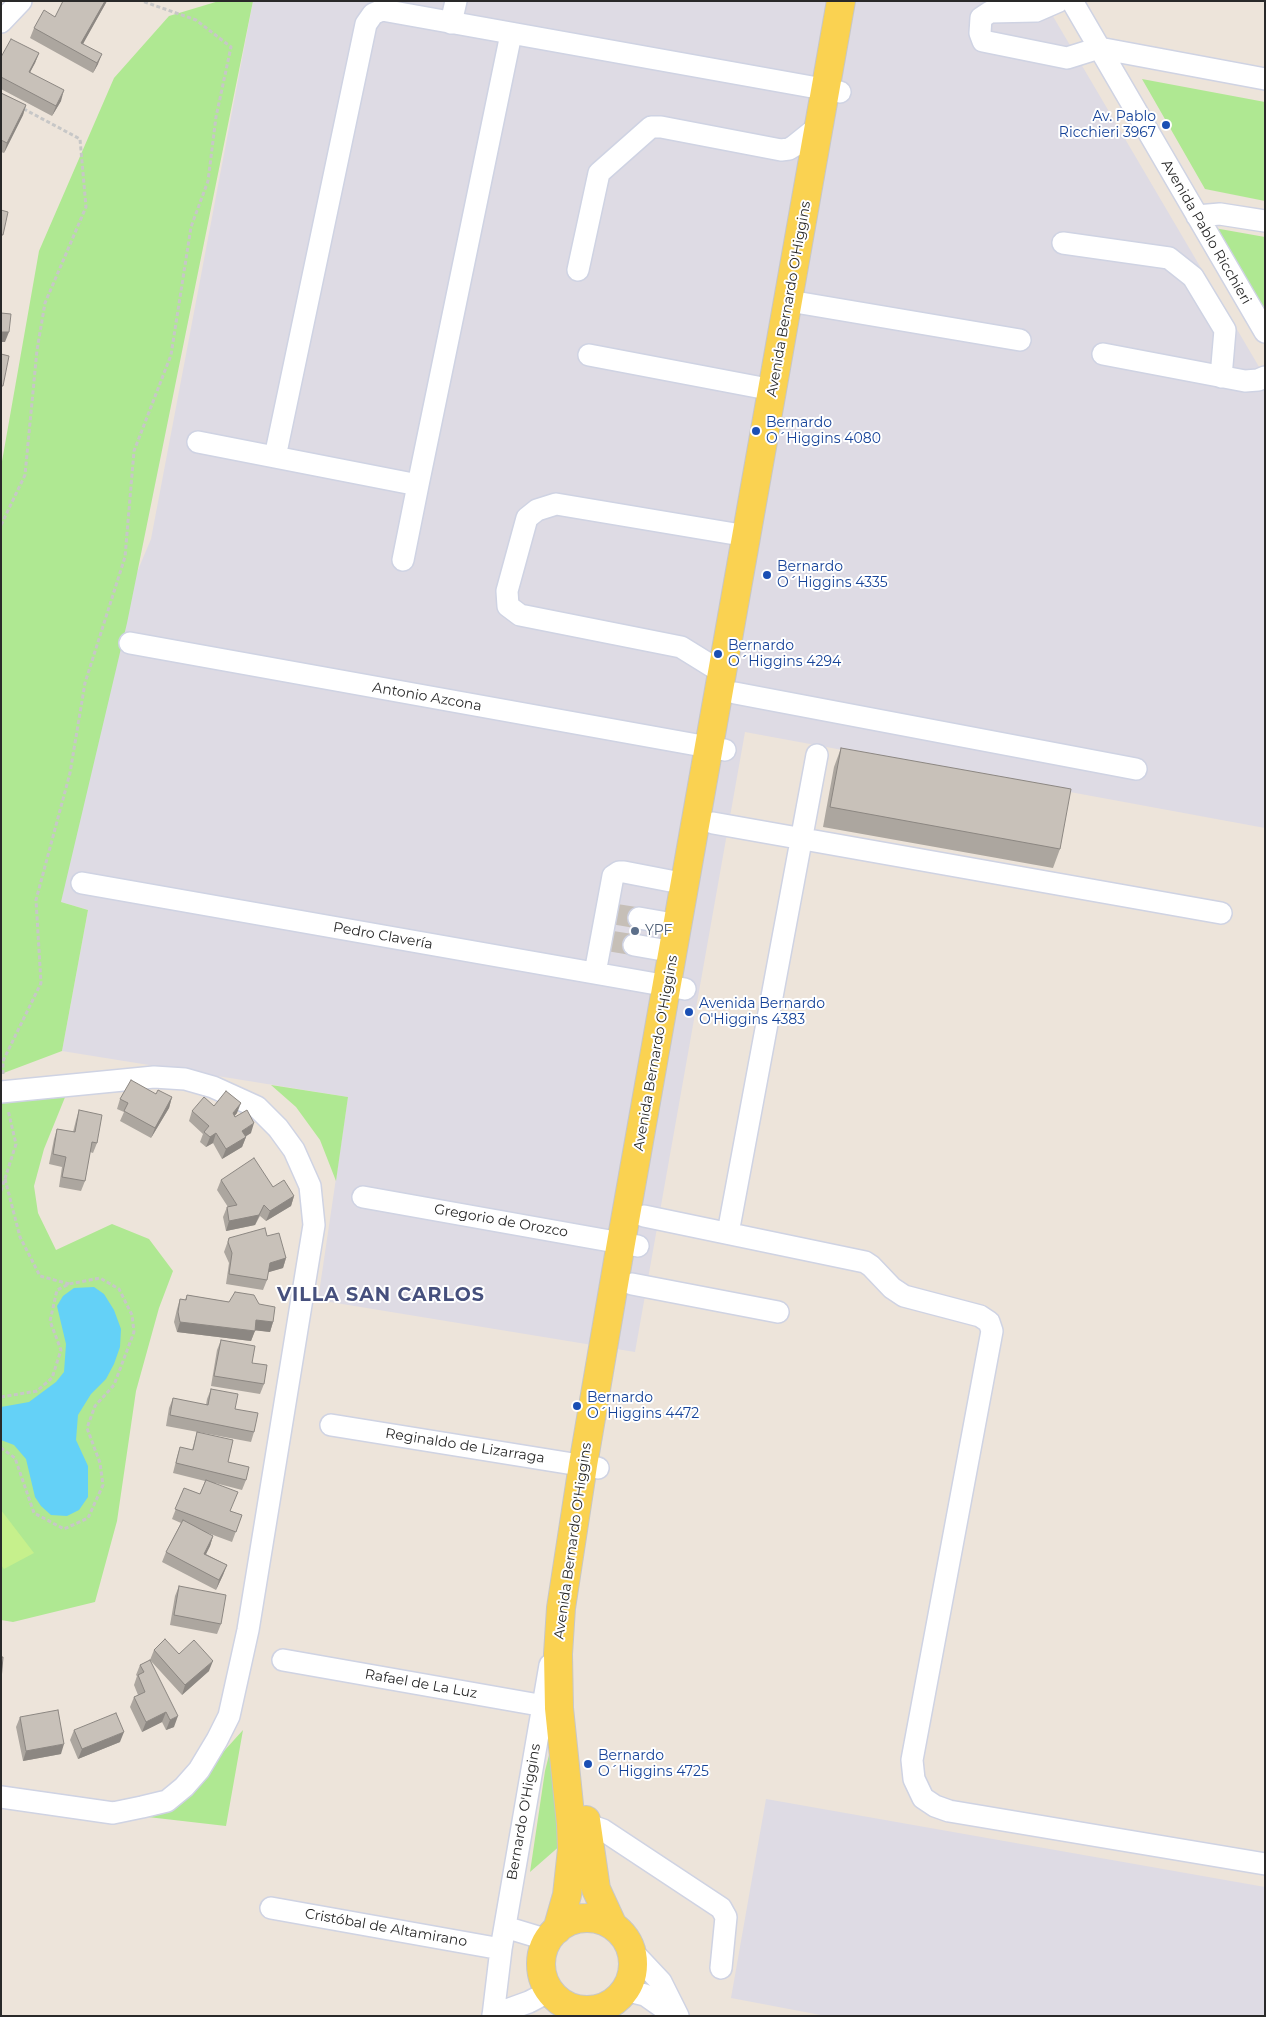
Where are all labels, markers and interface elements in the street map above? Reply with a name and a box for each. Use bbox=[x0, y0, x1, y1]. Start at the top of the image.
place label: Av. Pablo Ricchieri 3967 bbox=[1059, 109, 1156, 142]
marker: Av. Pablo Ricchieri 3967 bbox=[1160, 119, 1172, 131]
street label: Avenida Pablo Ricchieri bbox=[1158, 157, 1254, 307]
street label: Avenida Bernardo O'Higgins bbox=[763, 200, 815, 398]
place label: Bernardo O´Higgins 4080 bbox=[766, 415, 881, 448]
marker: Bernardo O´Higgins 4080 bbox=[750, 425, 762, 437]
place label: Bernardo O´Higgins 4335 bbox=[777, 559, 888, 592]
marker: Bernardo O´Higgins 4335 bbox=[761, 569, 773, 581]
place label: Bernardo O´Higgins 4294 bbox=[728, 638, 841, 670]
marker: Bernardo O´Higgins 4294 bbox=[712, 648, 724, 660]
street label: Antonio Azcona bbox=[371, 679, 483, 715]
street label: Pedro Clavería bbox=[332, 919, 434, 953]
place label: YPF bbox=[645, 923, 672, 939]
marker: YPF bbox=[629, 925, 641, 937]
street label: Avenida Bernardo O'Higgins bbox=[630, 954, 682, 1152]
place label: Avenida Bernardo O'Higgins 4383 bbox=[699, 996, 825, 1028]
marker: Avenida Bernardo O'Higgins 4383 bbox=[683, 1006, 695, 1018]
street label: Gregorio de Orozco bbox=[433, 1201, 569, 1241]
district label: VILLA SAN CARLOS bbox=[275, 1284, 487, 1306]
place label: Bernardo O´Higgins 4472 bbox=[587, 1390, 699, 1422]
marker: Bernardo O´Higgins 4472 bbox=[571, 1400, 583, 1412]
street label: Reginaldo de Lizarraga bbox=[384, 1425, 546, 1467]
street label: Avenida Bernardo O'Higgins bbox=[551, 1442, 595, 1640]
street label: Rafael de La Luz bbox=[364, 1666, 478, 1702]
street label: Bernardo O'Higgins bbox=[504, 1742, 544, 1882]
place label: Bernardo O´Higgins 4725 bbox=[598, 1748, 709, 1780]
marker: Bernardo O´Higgins 4725 bbox=[582, 1758, 594, 1770]
street label: Cristóbal de Altamirano bbox=[304, 1905, 468, 1951]

